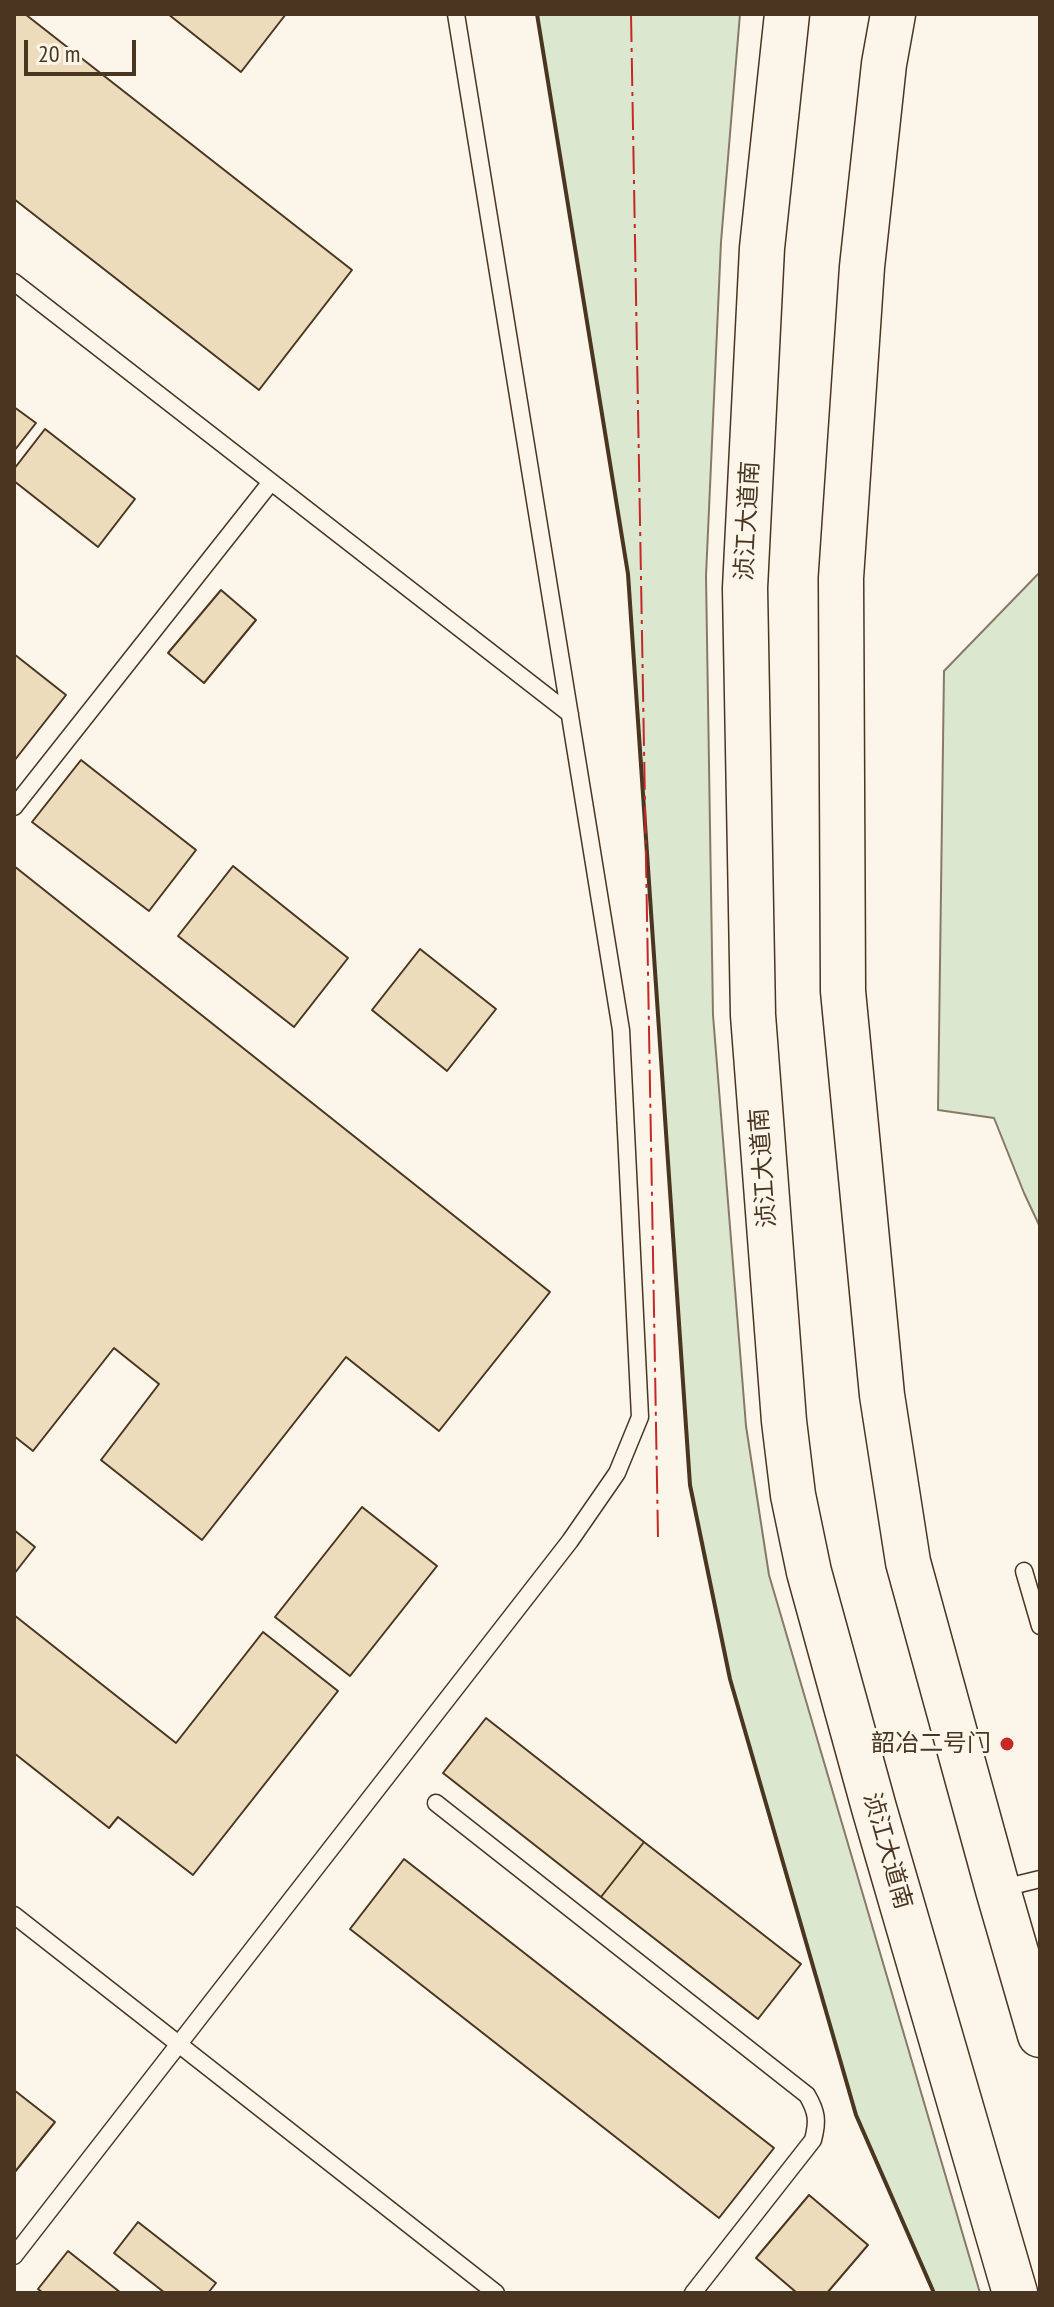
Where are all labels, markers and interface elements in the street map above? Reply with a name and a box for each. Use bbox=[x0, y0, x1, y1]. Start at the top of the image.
scale bar bbox=[28, 24, 140, 74]
text: 20 m bbox=[38, 38, 80, 69]
street label: 浈江大道南 bbox=[730, 460, 766, 582]
street label: 浈江大道南 bbox=[745, 1107, 783, 1229]
place label: 韶冶二号门 bbox=[871, 1730, 991, 1758]
marker: 韶冶二号门 bbox=[998, 1735, 1016, 1753]
street label: 浈江大道南 bbox=[857, 1789, 917, 1913]

